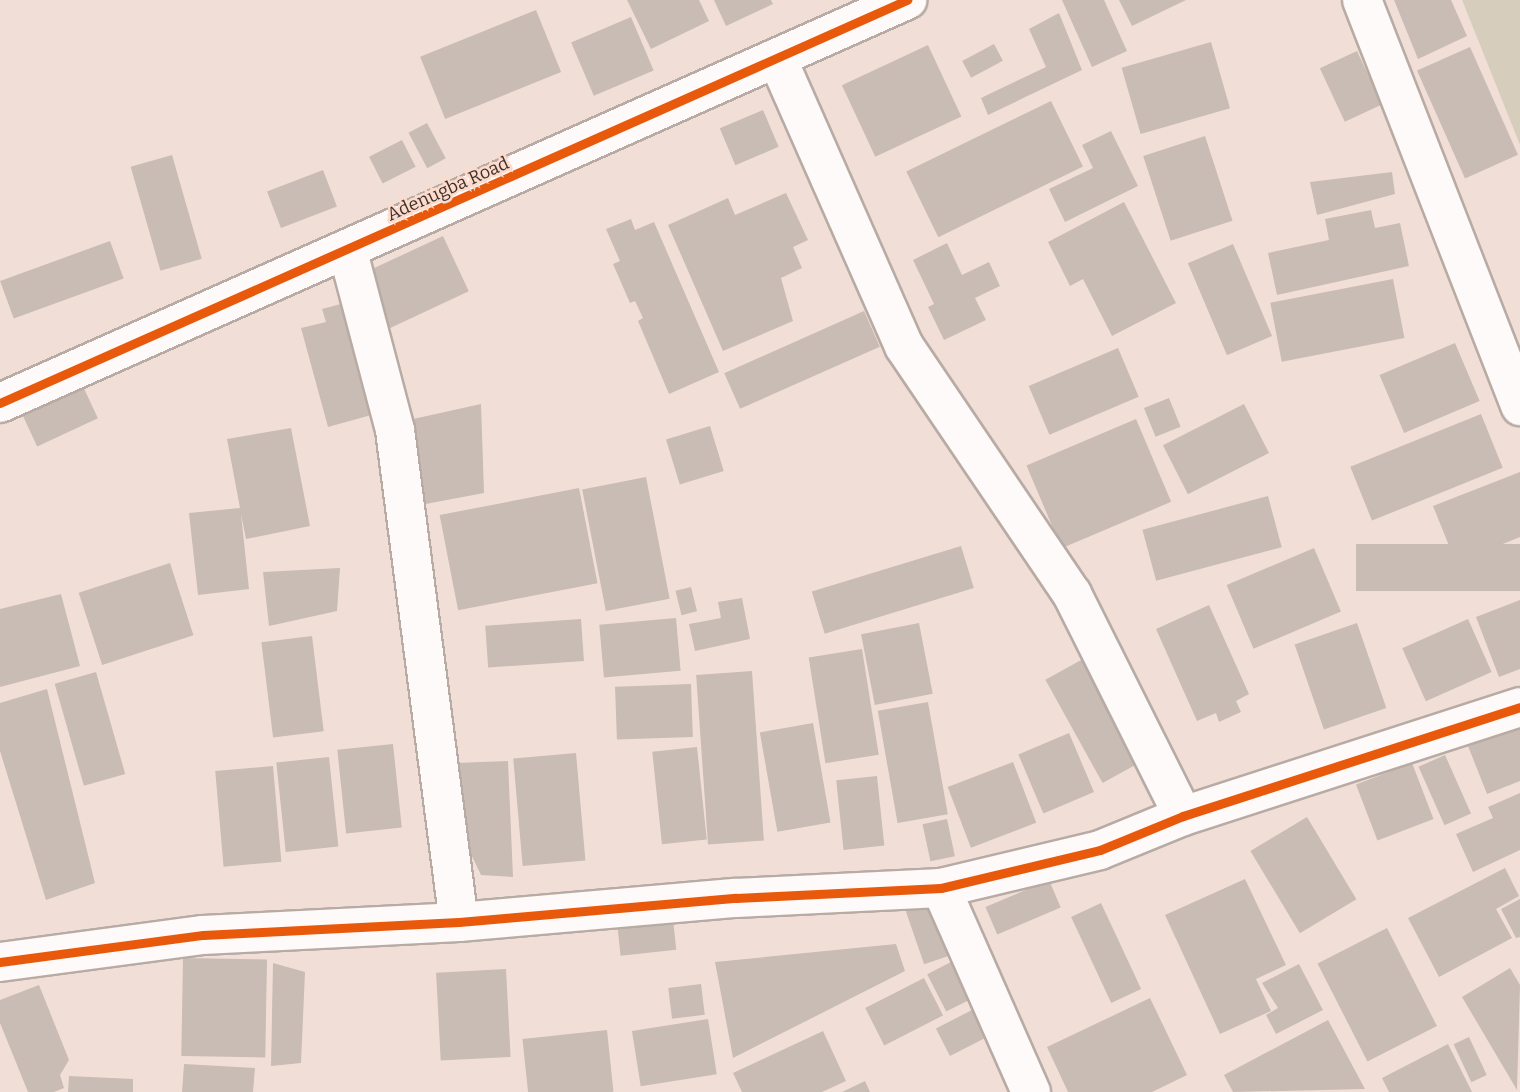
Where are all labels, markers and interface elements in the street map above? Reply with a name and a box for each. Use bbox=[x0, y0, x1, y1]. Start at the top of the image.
street label: Adenugba Road bbox=[384, 152, 512, 226]

